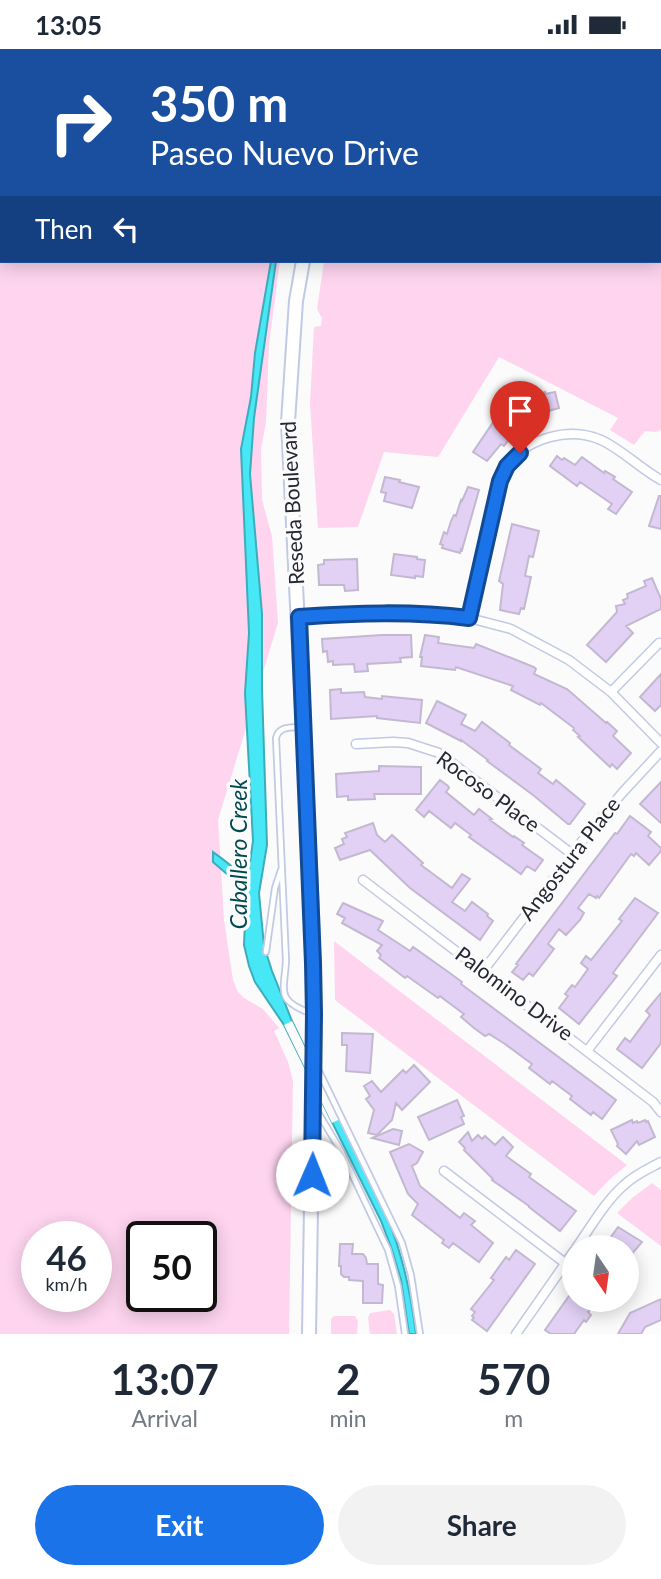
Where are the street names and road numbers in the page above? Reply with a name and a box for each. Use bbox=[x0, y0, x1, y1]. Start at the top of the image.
street label: Reseda Boulevard bbox=[275, 420, 308, 586]
street label: Rocoso Place bbox=[432, 745, 545, 837]
street label: Angostura Place bbox=[513, 792, 625, 924]
street label: Palomino Drive bbox=[451, 940, 579, 1045]

